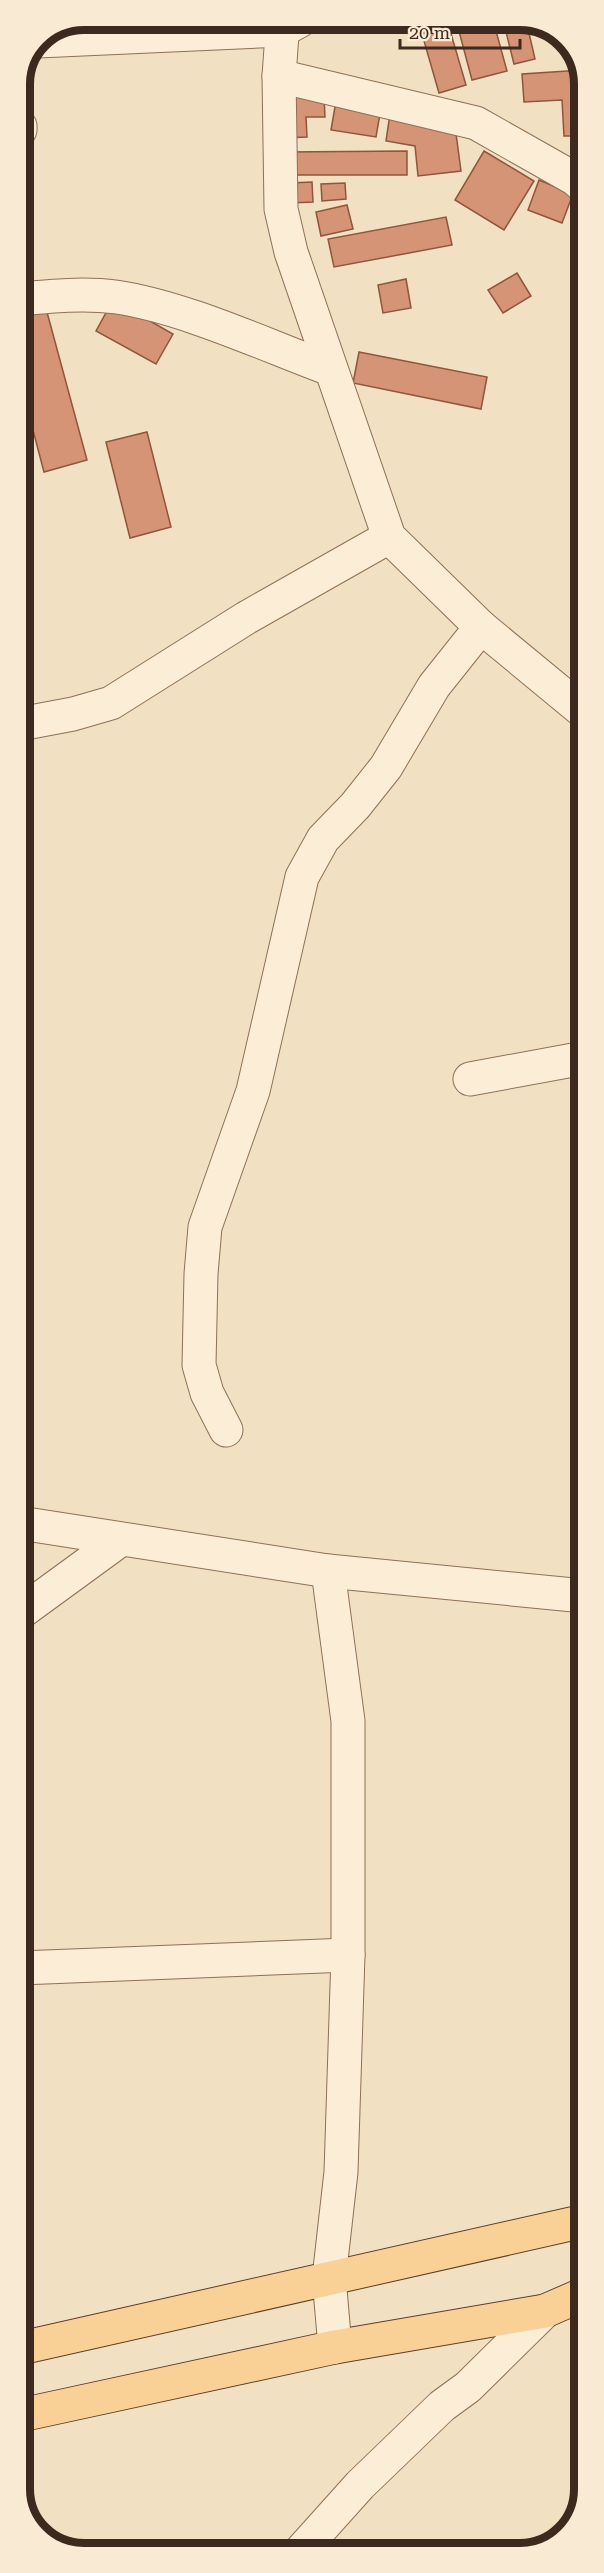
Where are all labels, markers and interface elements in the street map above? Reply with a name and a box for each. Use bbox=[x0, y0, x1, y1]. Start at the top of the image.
scale bar bbox=[400, 12, 520, 50]
text: 20 m bbox=[409, 22, 450, 43]

